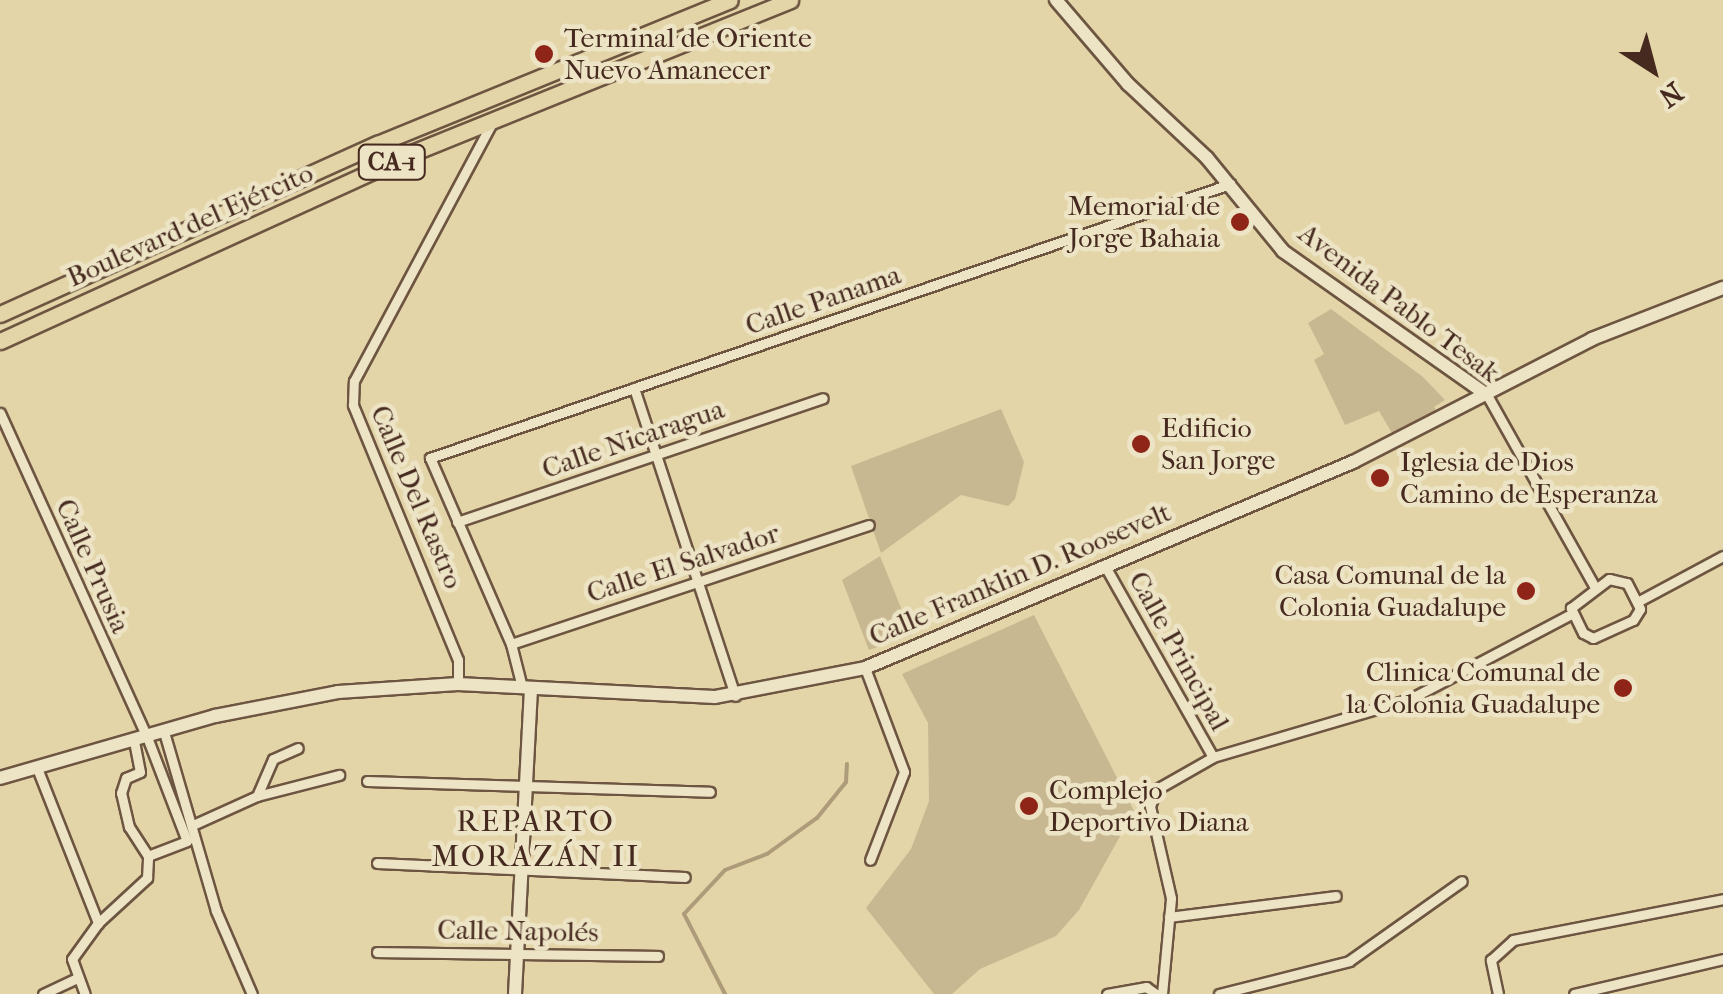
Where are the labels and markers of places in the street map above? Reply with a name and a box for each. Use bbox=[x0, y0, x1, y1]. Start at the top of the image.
place label: Terminal de Oriente Nuevo Amanecer bbox=[564, 21, 812, 87]
marker: Terminal de Oriente Nuevo Amanecer bbox=[533, 43, 555, 65]
place label: Memorial de Jorge Bahaia bbox=[1068, 189, 1220, 255]
marker: Memorial de Jorge Bahaia bbox=[1229, 211, 1251, 233]
place label: Edificio San Jorge bbox=[1161, 411, 1275, 477]
marker: Edificio San Jorge bbox=[1130, 433, 1152, 455]
place label: Iglesia de Dios Camino de Esperanza bbox=[1400, 445, 1658, 511]
marker: Iglesia de Dios Camino de Esperanza bbox=[1369, 467, 1391, 489]
place label: Casa Comunal de la Colonia Guadalupe bbox=[1274, 558, 1506, 624]
marker: Casa Comunal de la Colonia Guadalupe bbox=[1515, 580, 1537, 602]
place label: Clinica Comunal de la Colonia Guadalupe bbox=[1346, 655, 1600, 721]
marker: Clinica Comunal de la Colonia Guadalupe bbox=[1610, 675, 1636, 701]
place label: Complejo Deportivo Diana bbox=[1049, 773, 1249, 839]
marker: Complejo Deportivo Diana bbox=[1018, 795, 1040, 817]

